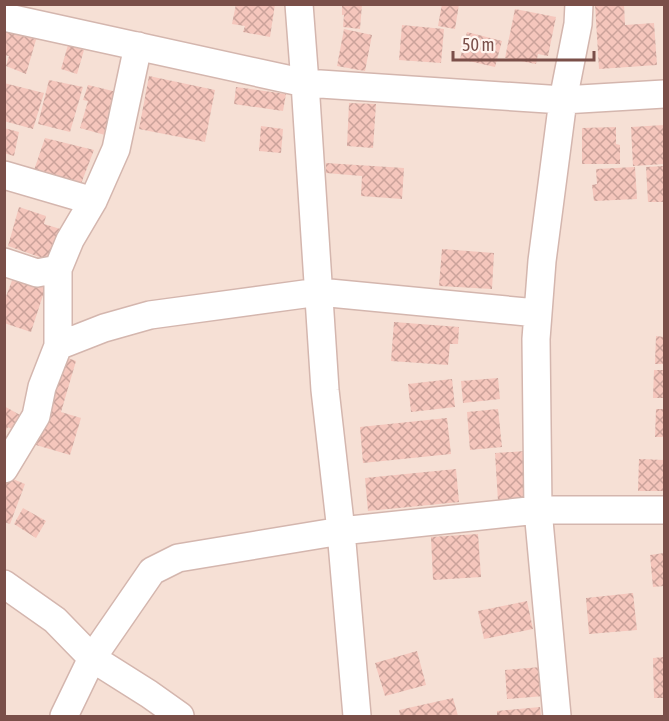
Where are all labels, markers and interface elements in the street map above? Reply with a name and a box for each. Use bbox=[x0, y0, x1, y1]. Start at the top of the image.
scale bar bbox=[453, 24, 594, 62]
text: 50 m bbox=[462, 34, 494, 55]

